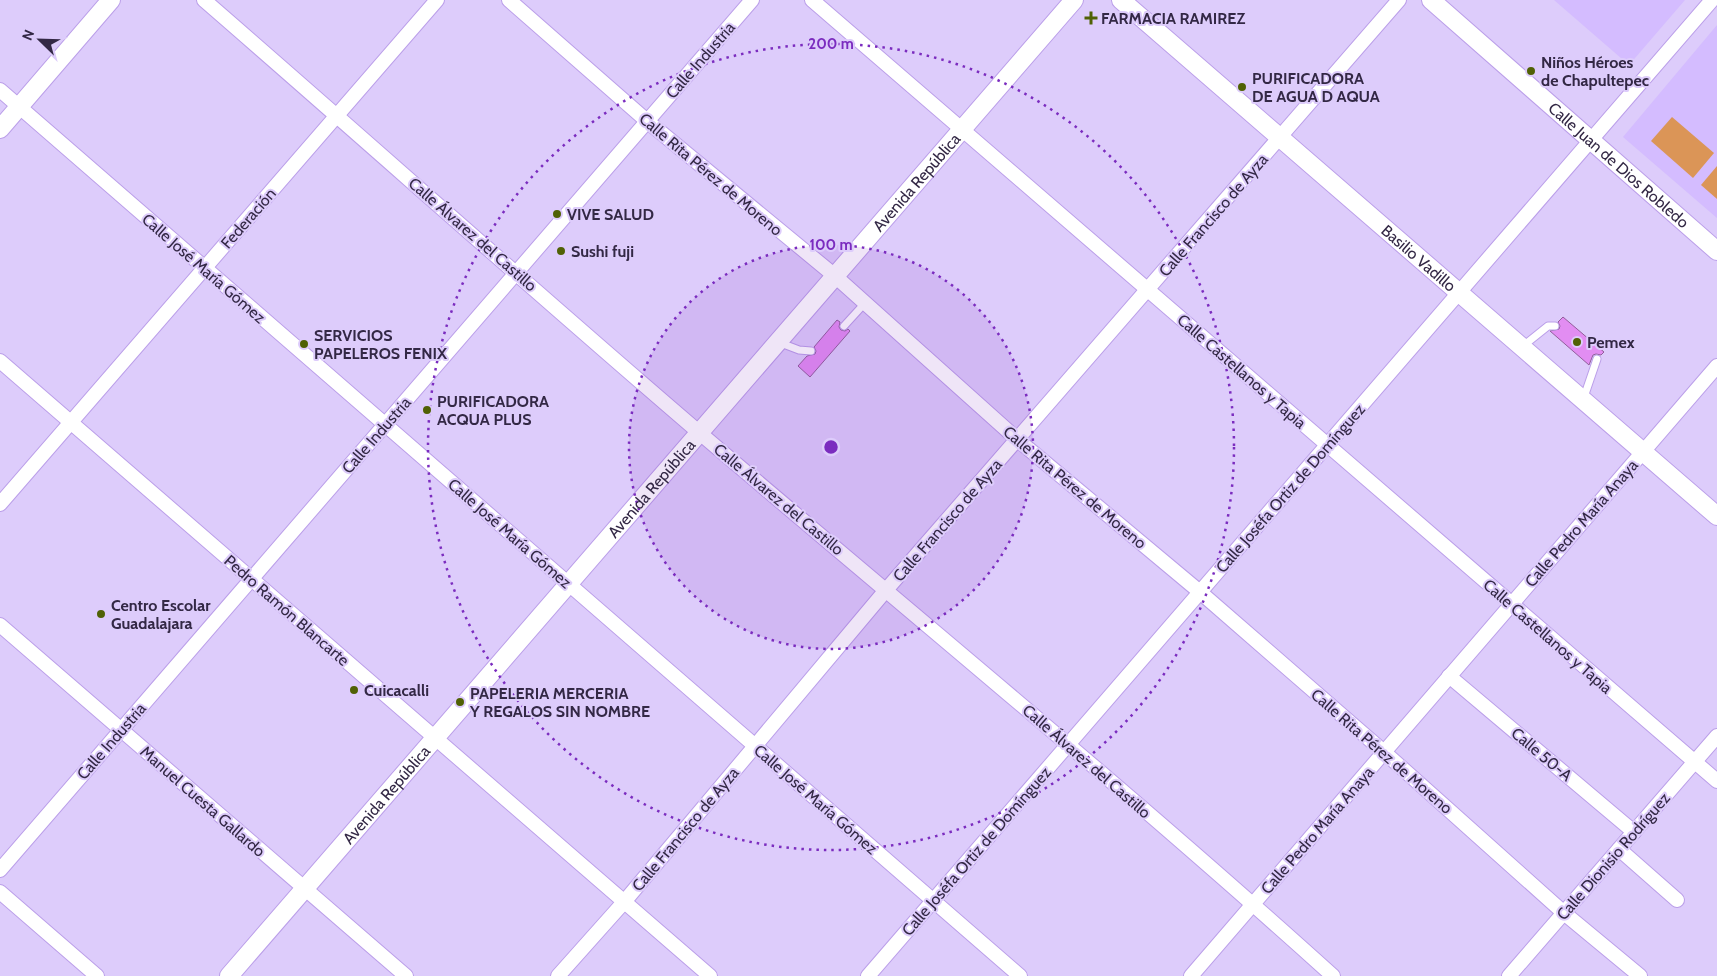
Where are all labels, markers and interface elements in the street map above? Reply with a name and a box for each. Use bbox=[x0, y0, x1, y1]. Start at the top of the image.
place label: FARMACIA RAMIREZ bbox=[1101, 9, 1245, 28]
marker: FARMACIA RAMIREZ bbox=[1085, 12, 1097, 24]
north arrow bbox=[15, 15, 65, 65]
street label: Calle Industria bbox=[662, 18, 739, 102]
text: N bbox=[18, 27, 38, 43]
text: 200 m bbox=[808, 35, 854, 53]
place label: Niños Héroes de Chapultepec bbox=[1541, 53, 1649, 90]
marker: Niños Héroes de Chapultepec bbox=[1525, 65, 1537, 77]
place label: PURIFICADORA DE AGUA D AQUA bbox=[1252, 69, 1380, 106]
marker: PURIFICADORA DE AGUA D AQUA bbox=[1236, 81, 1248, 93]
street label: Calle Juan de Dios Robledo bbox=[1544, 99, 1693, 232]
street label: Calle Rita Pérez de Moreno bbox=[635, 109, 786, 240]
street label: Avenida República bbox=[869, 129, 965, 235]
street label: Calle Francisco de Ayza bbox=[1155, 150, 1272, 280]
street label: Calle Álvarez del Castillo bbox=[405, 174, 541, 295]
street label: Federación bbox=[217, 184, 280, 252]
place label: VIVE SALUD bbox=[567, 205, 654, 224]
marker: VIVE SALUD bbox=[551, 208, 563, 220]
street label: Calle José María Gómez bbox=[138, 210, 270, 327]
street label: Basilio Vadillo bbox=[1377, 221, 1460, 296]
text: 100 m bbox=[809, 236, 853, 254]
place label: Sushi fuji bbox=[571, 242, 634, 261]
marker: Sushi fuji bbox=[555, 245, 567, 257]
street label: Calle Castellanos y Tapia bbox=[1173, 310, 1310, 433]
place label: SERVICIOS PAPELEROS FENIX bbox=[314, 326, 448, 363]
place label: Pemex bbox=[1587, 333, 1635, 352]
marker: Pemex bbox=[1571, 336, 1583, 348]
marker: SERVICIOS PAPELEROS FENIX bbox=[298, 338, 310, 350]
place label: PURIFICADORA ACQUA PLUS bbox=[437, 392, 549, 429]
street label: Calle Industria bbox=[338, 393, 415, 477]
street label: Calle Joséfa Ortiz de Domínguez bbox=[1212, 400, 1369, 577]
marker: PURIFICADORA ACQUA PLUS bbox=[421, 404, 433, 416]
street label: Calle Rita Pérez de Moreno bbox=[999, 422, 1150, 553]
street label: Avenida República bbox=[604, 435, 699, 542]
centre of rings bbox=[822, 438, 840, 456]
street label: Calle Álvarez del Castillo bbox=[710, 440, 848, 559]
street label: Calle Francisco de Ayza bbox=[889, 455, 1006, 585]
street label: Calle Pedro María Anaya bbox=[1521, 456, 1642, 591]
street label: Calle José María Gómez bbox=[444, 475, 576, 592]
street label: Pedro Ramón Blancarte bbox=[220, 551, 353, 670]
street label: Calle Castellanos y Tapia bbox=[1479, 575, 1616, 698]
place label: Centro Escolar Guadalajara bbox=[111, 596, 211, 633]
marker: Centro Escolar Guadalajara bbox=[95, 608, 107, 620]
place label: Cuicacalli bbox=[364, 681, 429, 700]
marker: Cuicacalli bbox=[348, 684, 360, 696]
place label: PAPELERIA MERCERIA Y REGALOS SIN NOMBRE bbox=[469, 684, 650, 721]
street label: Calle Rita Pérez de Moreno bbox=[1307, 685, 1456, 818]
marker: PAPELERIA MERCERIA Y REGALOS SIN NOMBRE bbox=[454, 696, 466, 708]
street label: Calle Industria bbox=[73, 699, 150, 783]
street label: Calle Álvarez del Castillo bbox=[1019, 701, 1155, 822]
street label: Calle 50-A bbox=[1508, 724, 1576, 785]
street label: Calle José María Gómez bbox=[750, 741, 882, 858]
street label: Manuel Cuesta Gallardo bbox=[136, 742, 269, 861]
street label: Avenida República bbox=[339, 742, 434, 848]
street label: Calle Francisco de Ayza bbox=[628, 763, 743, 895]
street label: Calle Joséfa Ortiz de Domínguez bbox=[898, 763, 1055, 940]
street label: Calle Pedro María Anaya bbox=[1257, 763, 1378, 898]
street label: Calle Dionisio Rodríguez bbox=[1553, 788, 1674, 924]

